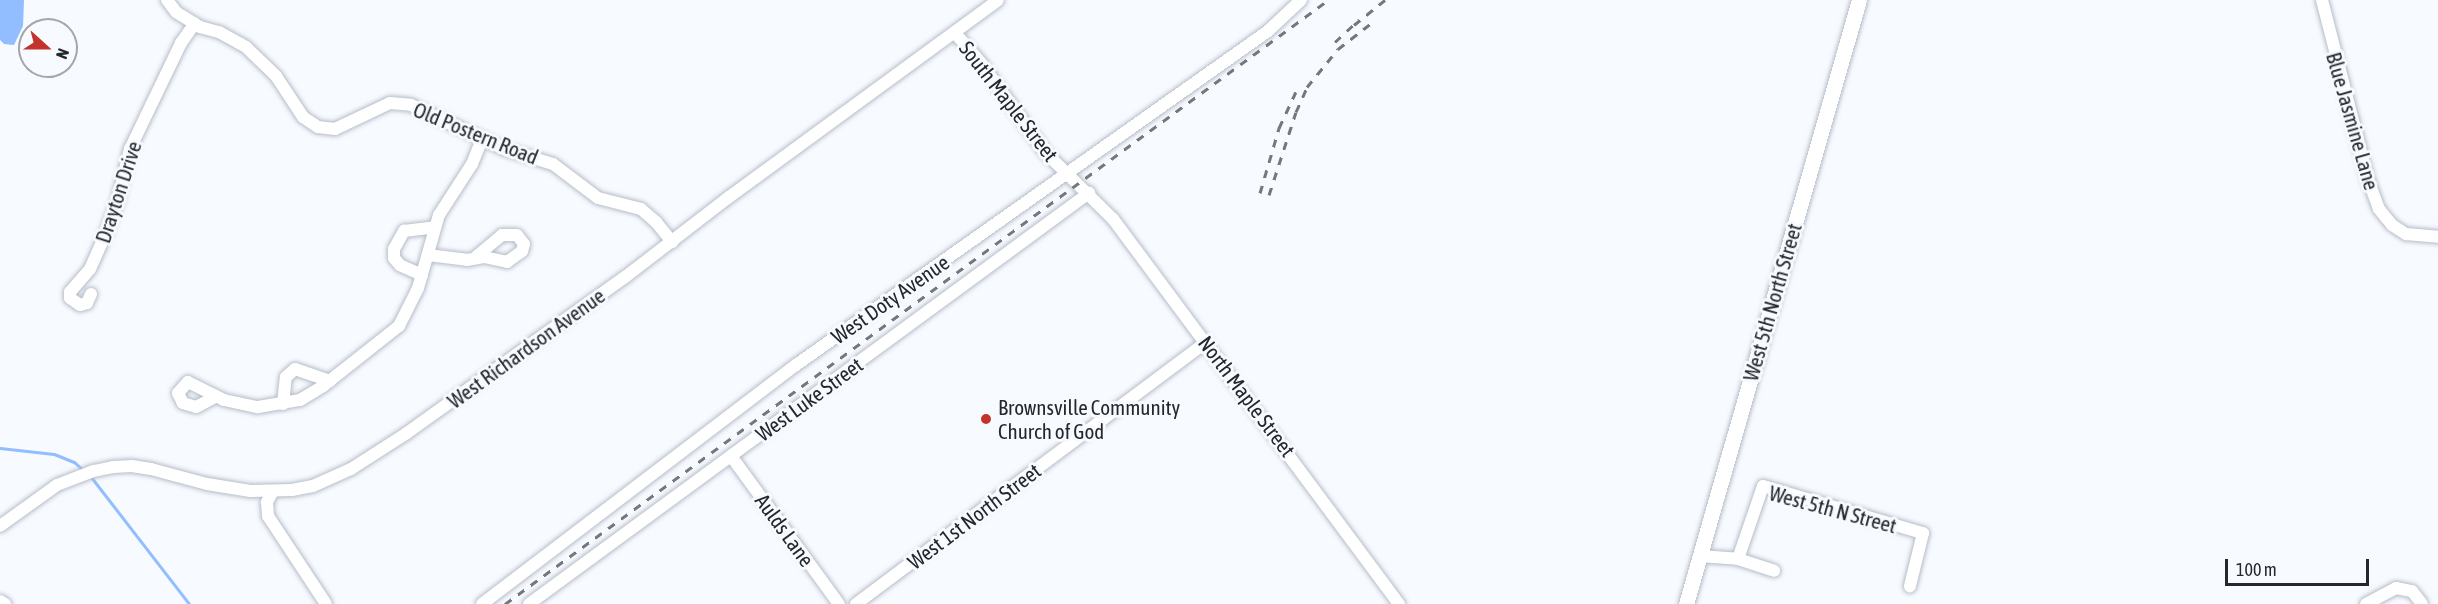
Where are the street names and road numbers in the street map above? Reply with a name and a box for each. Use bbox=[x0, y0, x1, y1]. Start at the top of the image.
street label: South Maple Street bbox=[954, 36, 1064, 166]
street label: Blue Jasmine Lane bbox=[2321, 49, 2385, 193]
street label: Old Postern Road bbox=[410, 96, 542, 170]
street label: Drayton Drive bbox=[90, 138, 146, 246]
street label: West 5th North Street bbox=[1737, 220, 1807, 384]
street label: West Doty Avenue bbox=[826, 249, 954, 349]
street label: West Richardson Avenue bbox=[442, 283, 610, 413]
street label: North Maple Street bbox=[1193, 331, 1301, 461]
street label: West Luke Street bbox=[751, 352, 867, 446]
street label: West 1st North Street bbox=[902, 458, 1046, 574]
street label: West 5th N Street bbox=[1767, 480, 1899, 538]
street label: Aulds Lane bbox=[750, 489, 820, 571]

